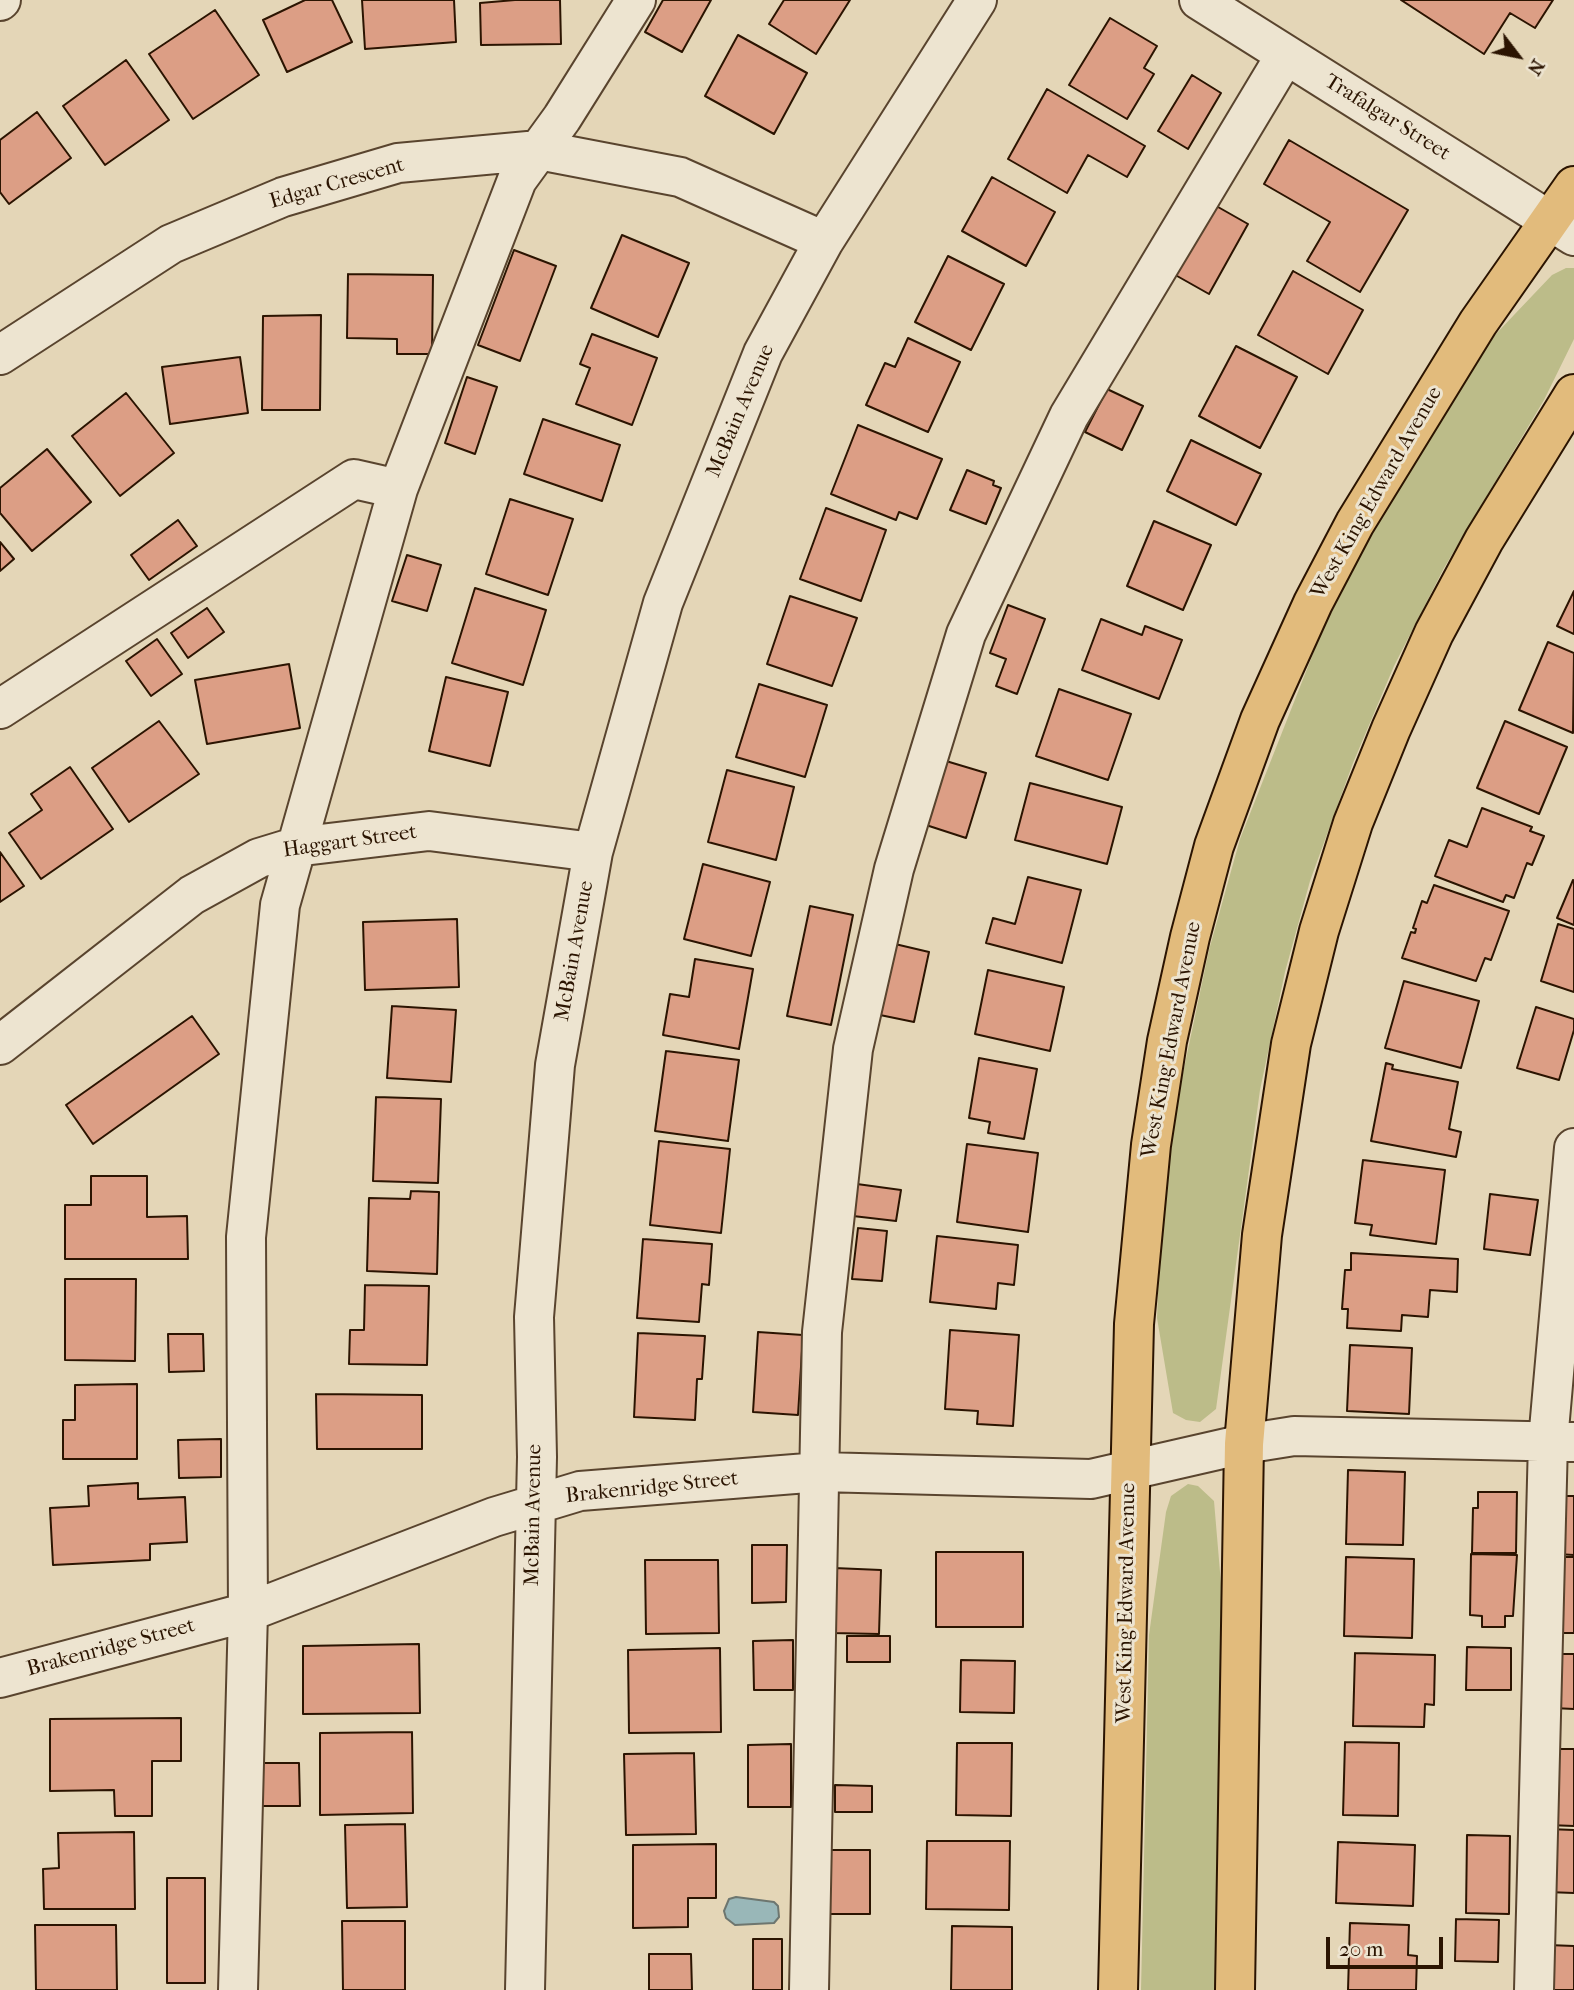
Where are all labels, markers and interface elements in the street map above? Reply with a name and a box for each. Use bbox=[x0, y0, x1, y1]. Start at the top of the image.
north arrow bbox=[1483, 21, 1553, 91]
text: N bbox=[1523, 55, 1549, 79]
street label: Trafalgar Street bbox=[1319, 69, 1455, 167]
street label: Edgar Crescent bbox=[267, 153, 407, 215]
street label: McBain Avenue bbox=[702, 341, 780, 481]
street label: West King Edward Avenue bbox=[1306, 383, 1448, 603]
street label: Haggart Street bbox=[281, 820, 419, 864]
street label: McBain Avenue bbox=[550, 879, 600, 1023]
street label: West King Edward Avenue bbox=[1137, 920, 1207, 1160]
street label: McBain Avenue bbox=[520, 1444, 548, 1586]
street label: Brakenridge Street bbox=[564, 1466, 740, 1510]
street label: West King Edward Avenue bbox=[1112, 1483, 1142, 1723]
street label: Brakenridge Street bbox=[24, 1613, 198, 1683]
scale bar bbox=[1329, 1924, 1446, 1968]
text: 20 m bbox=[1339, 1937, 1383, 1961]

